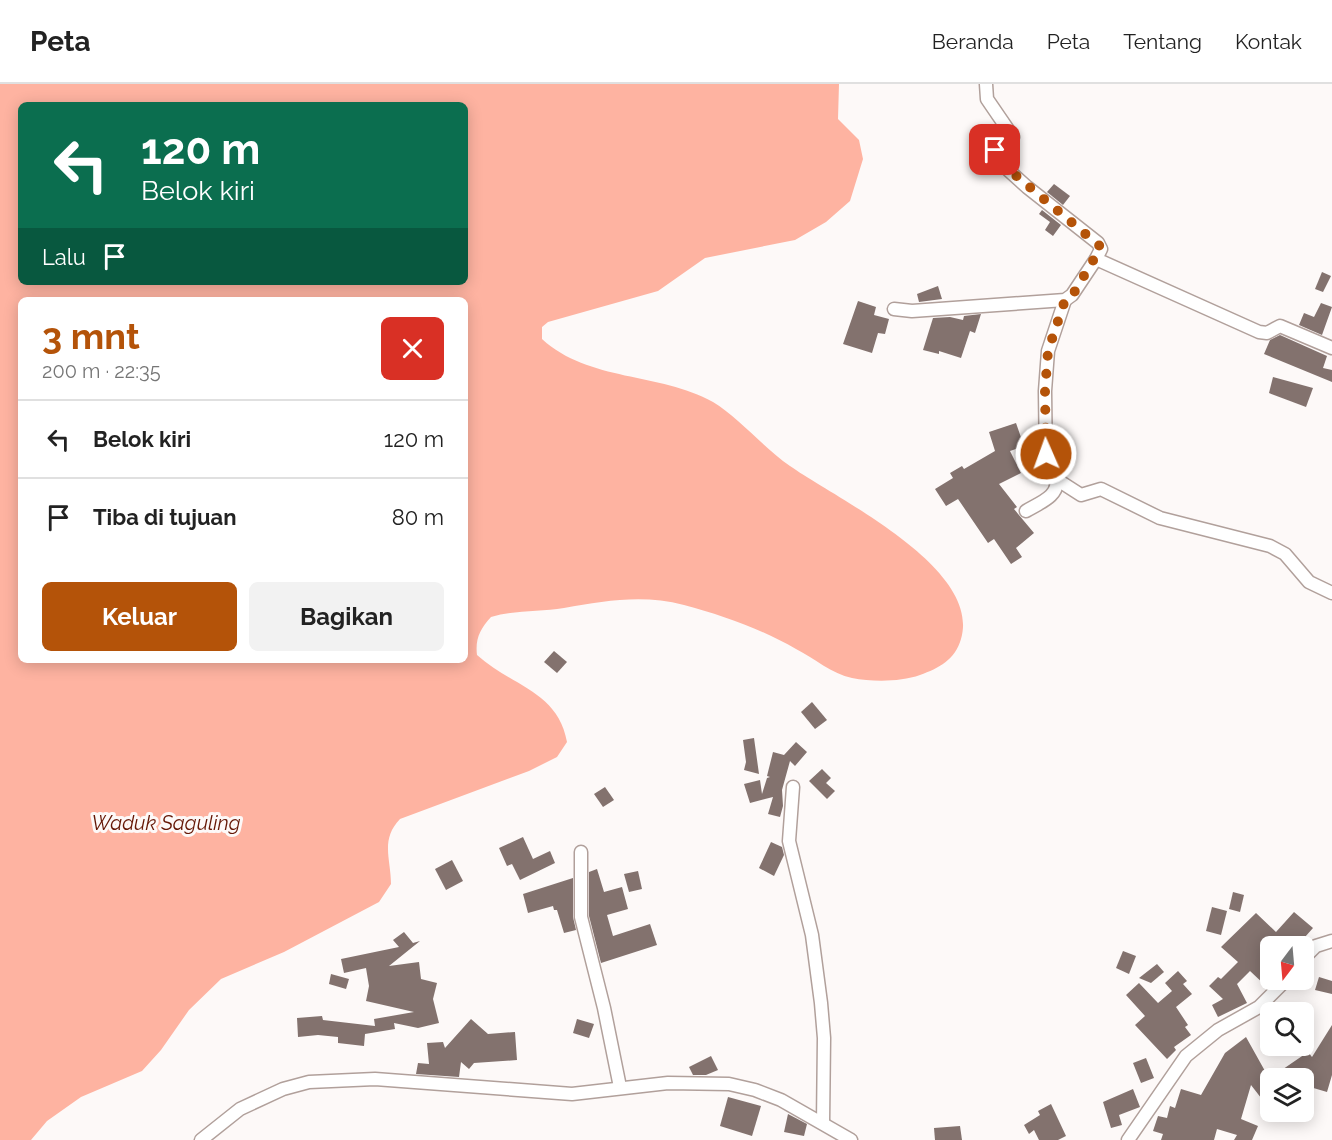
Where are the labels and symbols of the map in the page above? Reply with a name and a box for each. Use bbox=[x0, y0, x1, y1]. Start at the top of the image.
pin bbox=[969, 124, 1020, 175]
position arrow bbox=[1014, 422, 1078, 486]
water label: Waduk Saguling bbox=[91, 811, 241, 835]
north arrow bbox=[1260, 936, 1314, 990]

